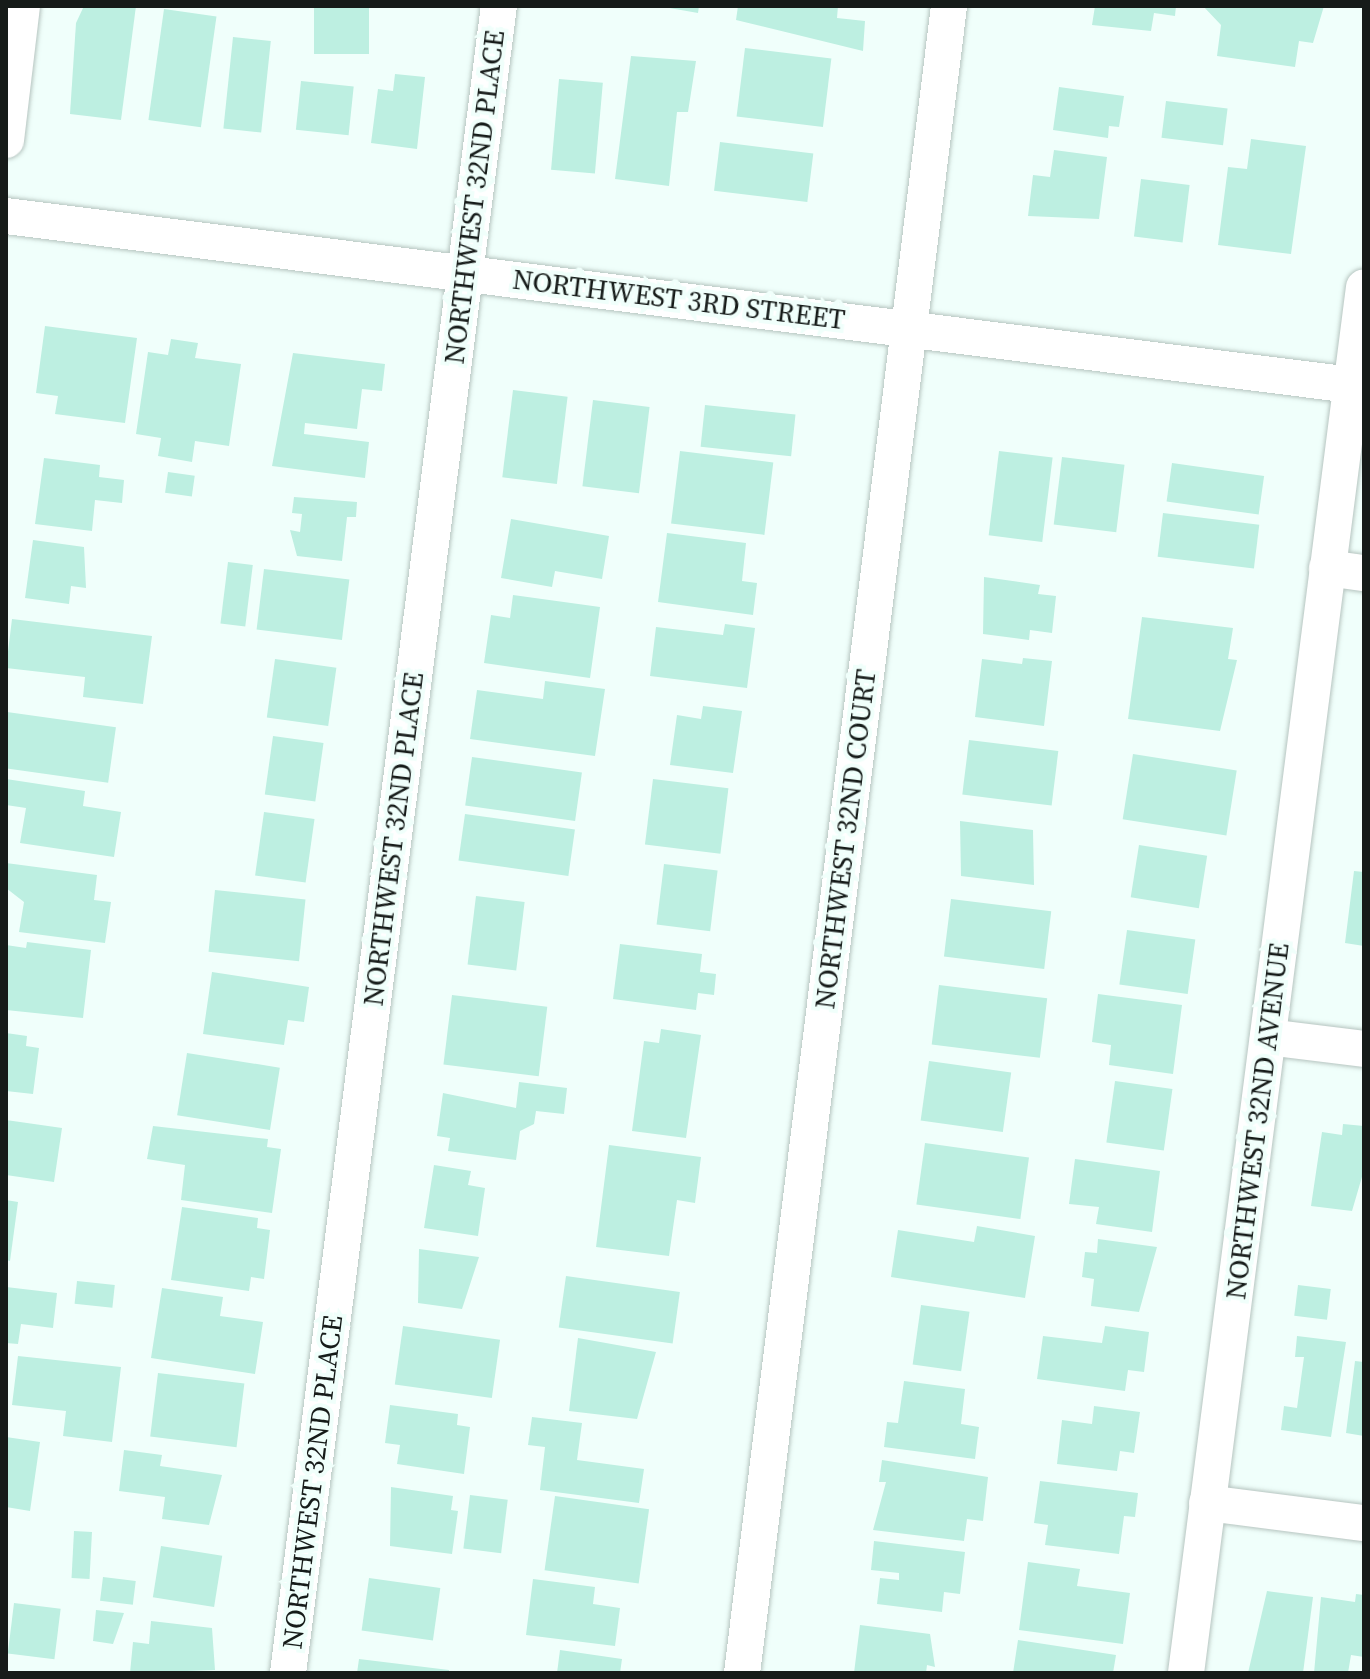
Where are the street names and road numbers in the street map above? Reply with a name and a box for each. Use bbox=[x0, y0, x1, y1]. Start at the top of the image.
street label: NORTHWEST 32ND PLACE bbox=[437, 28, 511, 366]
street label: NORTHWEST 3RD STREET bbox=[511, 262, 847, 336]
street label: NORTHWEST 32ND COURT bbox=[807, 667, 883, 1011]
street label: NORTHWEST 32ND PLACE bbox=[356, 670, 430, 1008]
street label: NORTHWEST 32ND AVENUE bbox=[1218, 941, 1296, 1301]
street label: NORTHWEST 32ND PLACE bbox=[275, 1313, 349, 1651]

